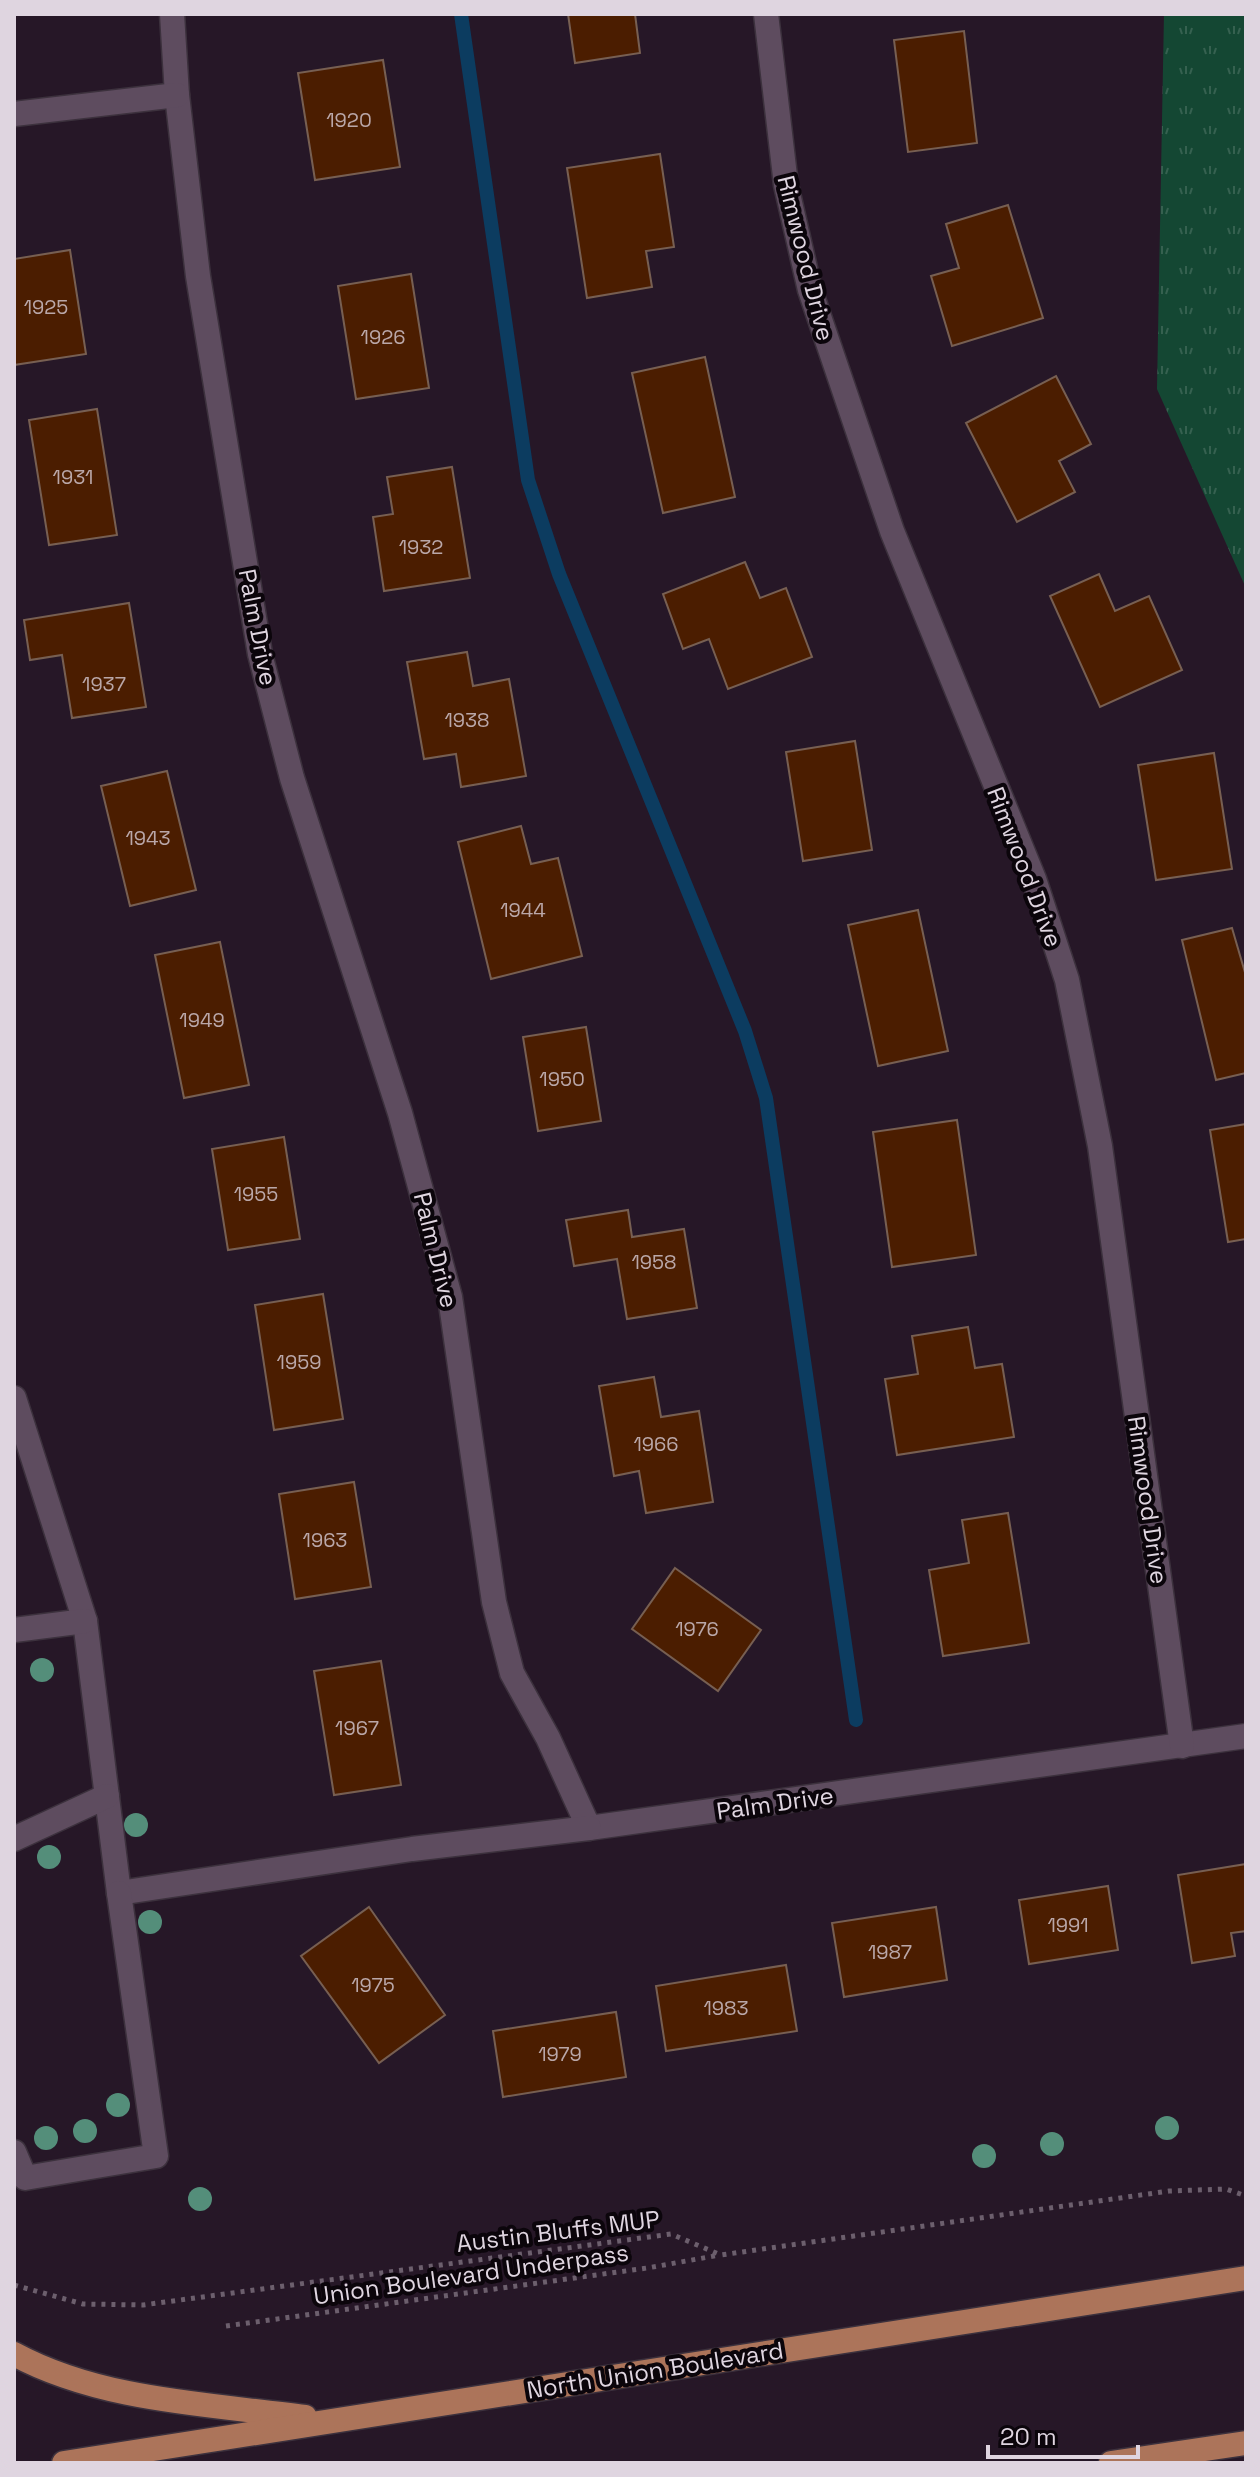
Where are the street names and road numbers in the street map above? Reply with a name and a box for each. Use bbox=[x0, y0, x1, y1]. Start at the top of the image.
street label: Rimwood Drive bbox=[770, 172, 842, 344]
street label: Palm Drive bbox=[232, 566, 284, 688]
street label: Rimwood Drive bbox=[980, 782, 1070, 952]
street label: Palm Drive bbox=[407, 1189, 465, 1311]
street label: Rimwood Drive bbox=[1121, 1414, 1175, 1586]
street label: Palm Drive bbox=[714, 1779, 836, 1827]
street label: Austin Bluffs MUP bbox=[455, 2203, 661, 2259]
street label: Union Boulevard Underpass bbox=[312, 2237, 630, 2311]
street label: North Union Boulevard bbox=[524, 2334, 786, 2406]

